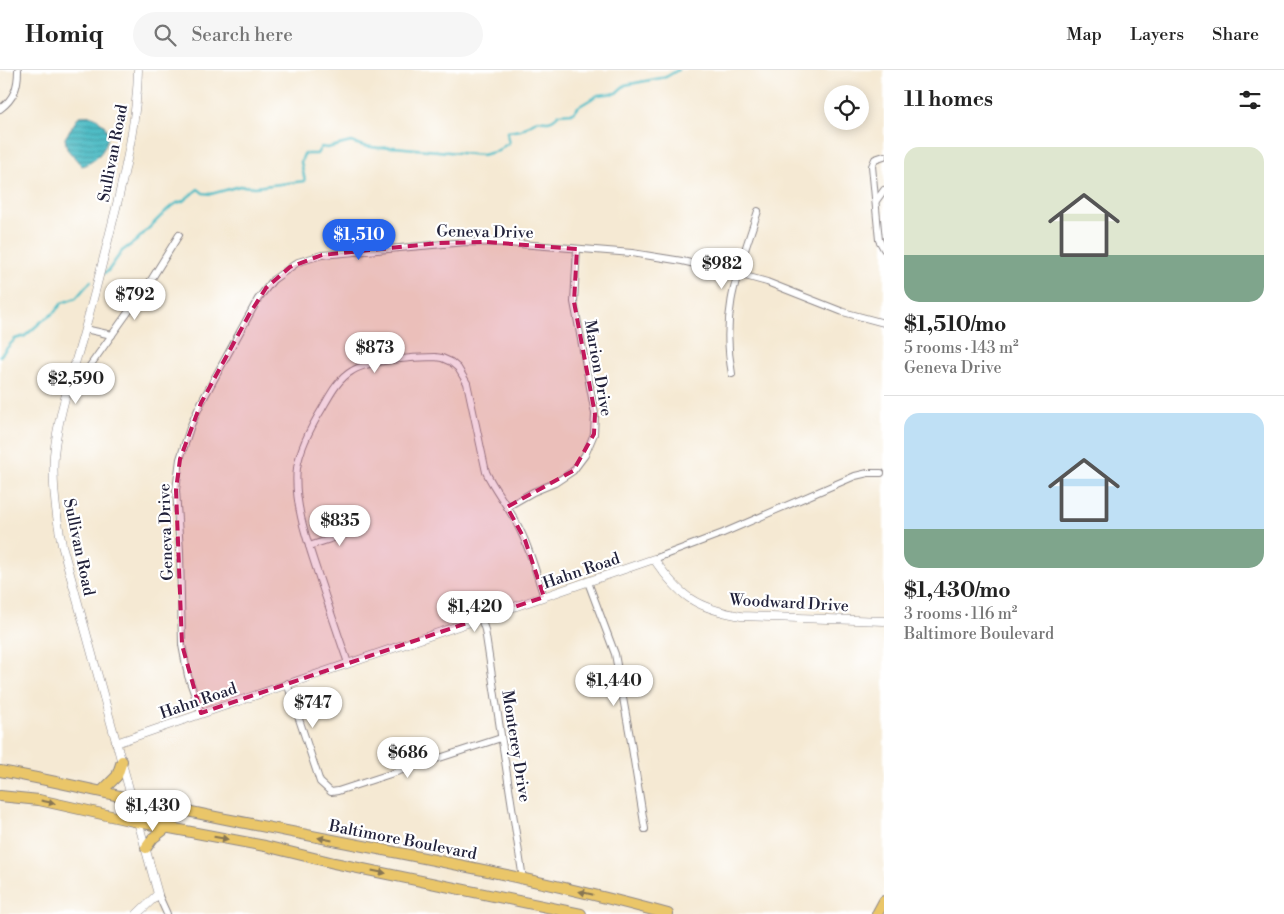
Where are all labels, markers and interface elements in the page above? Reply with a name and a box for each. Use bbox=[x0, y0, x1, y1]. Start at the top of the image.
search box bbox=[133, 12, 483, 57]
text: Homiq bbox=[25, 20, 103, 50]
icon: search bbox=[151, 21, 179, 49]
text: Search here bbox=[191, 23, 293, 47]
text: Map bbox=[1067, 23, 1102, 46]
text: Layers bbox=[1130, 23, 1184, 46]
text: Share bbox=[1212, 23, 1259, 46]
map controls bbox=[824, 85, 869, 130]
button: locate bbox=[824, 85, 869, 130]
icon: filters bbox=[1236, 86, 1264, 114]
text: 11 homes bbox=[904, 87, 993, 113]
street label: Sullivan Road bbox=[94, 103, 132, 204]
icon: home bbox=[1039, 180, 1129, 270]
pin: $1,510 bbox=[318, 218, 400, 261]
street label: Geneva Drive bbox=[436, 221, 534, 243]
text: $1,510 bbox=[333, 225, 385, 245]
pin: $982 bbox=[692, 248, 752, 290]
text: $982 bbox=[702, 254, 742, 274]
pin: $792 bbox=[105, 278, 165, 321]
text: $792 bbox=[116, 285, 154, 305]
text: $1,510/mo bbox=[904, 312, 1006, 338]
street label: Marion Drive bbox=[580, 319, 616, 418]
pin: $873 bbox=[345, 332, 405, 374]
text: $873 bbox=[356, 338, 394, 358]
text: 5 rooms · 143 m² bbox=[904, 338, 1019, 358]
text: Geneva Drive bbox=[904, 358, 1001, 378]
pin: $2,590 bbox=[35, 362, 117, 405]
text: $2,590 bbox=[48, 369, 104, 389]
icon: home bbox=[1039, 445, 1129, 535]
street label: Geneva Drive bbox=[154, 483, 178, 581]
street label: Sullivan Road bbox=[59, 497, 99, 598]
pin: $835 bbox=[310, 504, 370, 547]
text: $835 bbox=[320, 511, 360, 531]
street label: Hahn Road bbox=[540, 548, 623, 593]
text: $1,430/mo bbox=[904, 578, 1011, 604]
pin: $1,420 bbox=[434, 590, 516, 633]
street label: Woodward Drive bbox=[728, 590, 849, 616]
text: $1,420 bbox=[448, 597, 502, 617]
text: 3 rooms · 116 m² bbox=[904, 604, 1017, 624]
text: Baltimore Boulevard bbox=[904, 624, 1054, 644]
pin: $1,440 bbox=[573, 664, 655, 707]
text: $1,440 bbox=[586, 671, 642, 691]
street label: Hahn Road bbox=[157, 678, 240, 723]
pin: $747 bbox=[283, 686, 343, 729]
street label: Monterey Drive bbox=[497, 689, 535, 803]
text: $747 bbox=[294, 693, 332, 713]
pin: $686 bbox=[378, 736, 438, 779]
text: $686 bbox=[388, 743, 428, 763]
pin: $1,430 bbox=[112, 790, 194, 832]
text: $1,430 bbox=[126, 796, 180, 816]
one-way arrow bbox=[41, 799, 57, 807]
street label: Baltimore Boulevard bbox=[326, 816, 478, 864]
one-way arrow bbox=[316, 834, 332, 842]
one-way arrow bbox=[213, 835, 229, 843]
one-way arrow bbox=[372, 868, 387, 876]
one-way arrow bbox=[579, 889, 594, 897]

